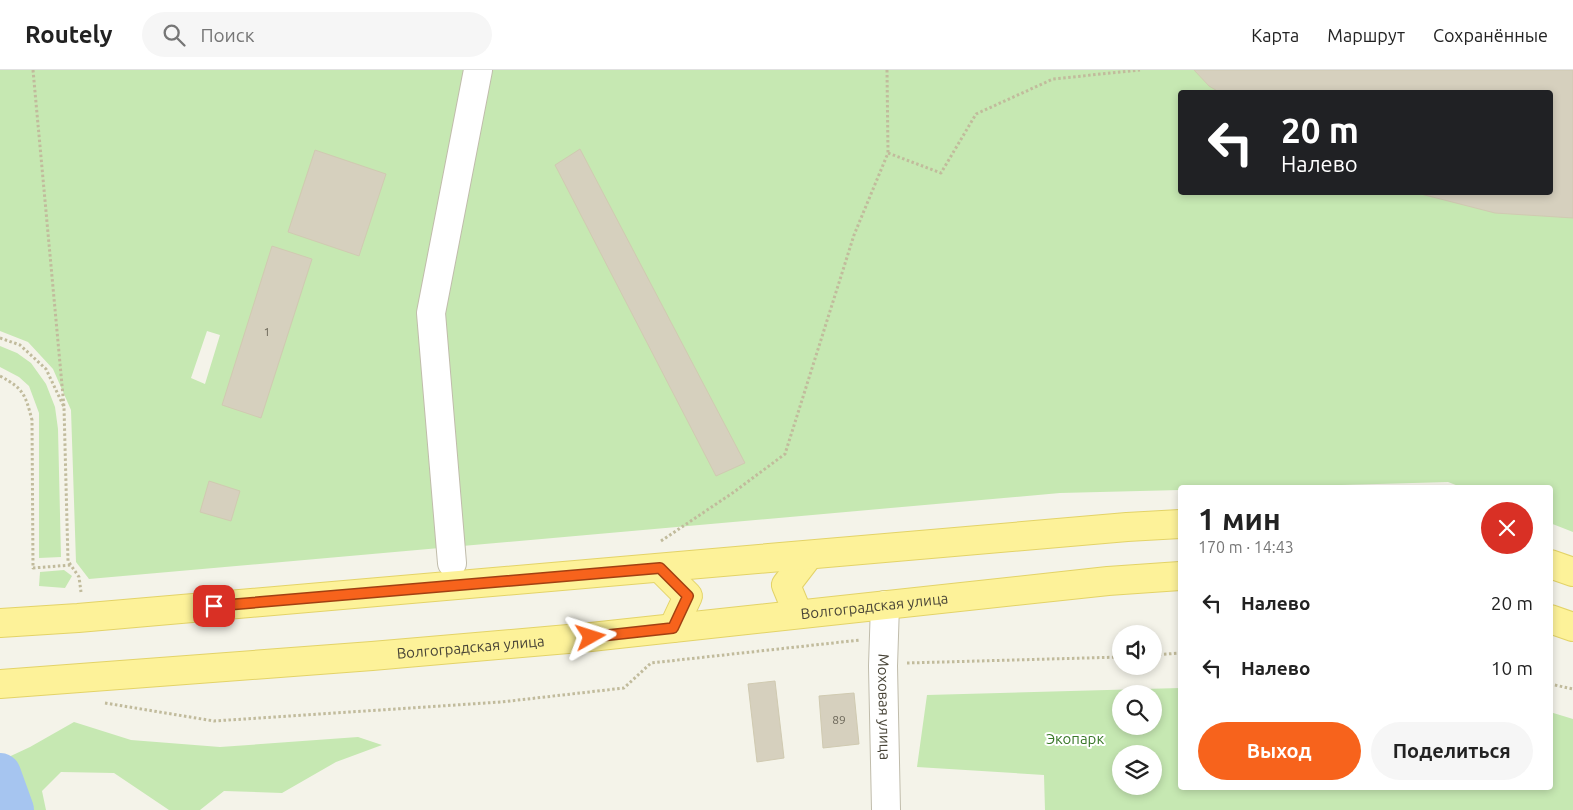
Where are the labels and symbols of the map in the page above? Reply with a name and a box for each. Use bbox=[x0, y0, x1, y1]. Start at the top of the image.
house number: 1 bbox=[264, 325, 270, 338]
pin bbox=[193, 585, 235, 627]
street label: Волгоградская улица bbox=[800, 589, 949, 622]
position arrow bbox=[564, 610, 616, 662]
street label: Волгоградская улица bbox=[396, 632, 545, 662]
street label: Моховая улица bbox=[875, 653, 894, 760]
house number: 89 bbox=[832, 713, 846, 726]
park label: Экопарк bbox=[1046, 730, 1104, 747]

